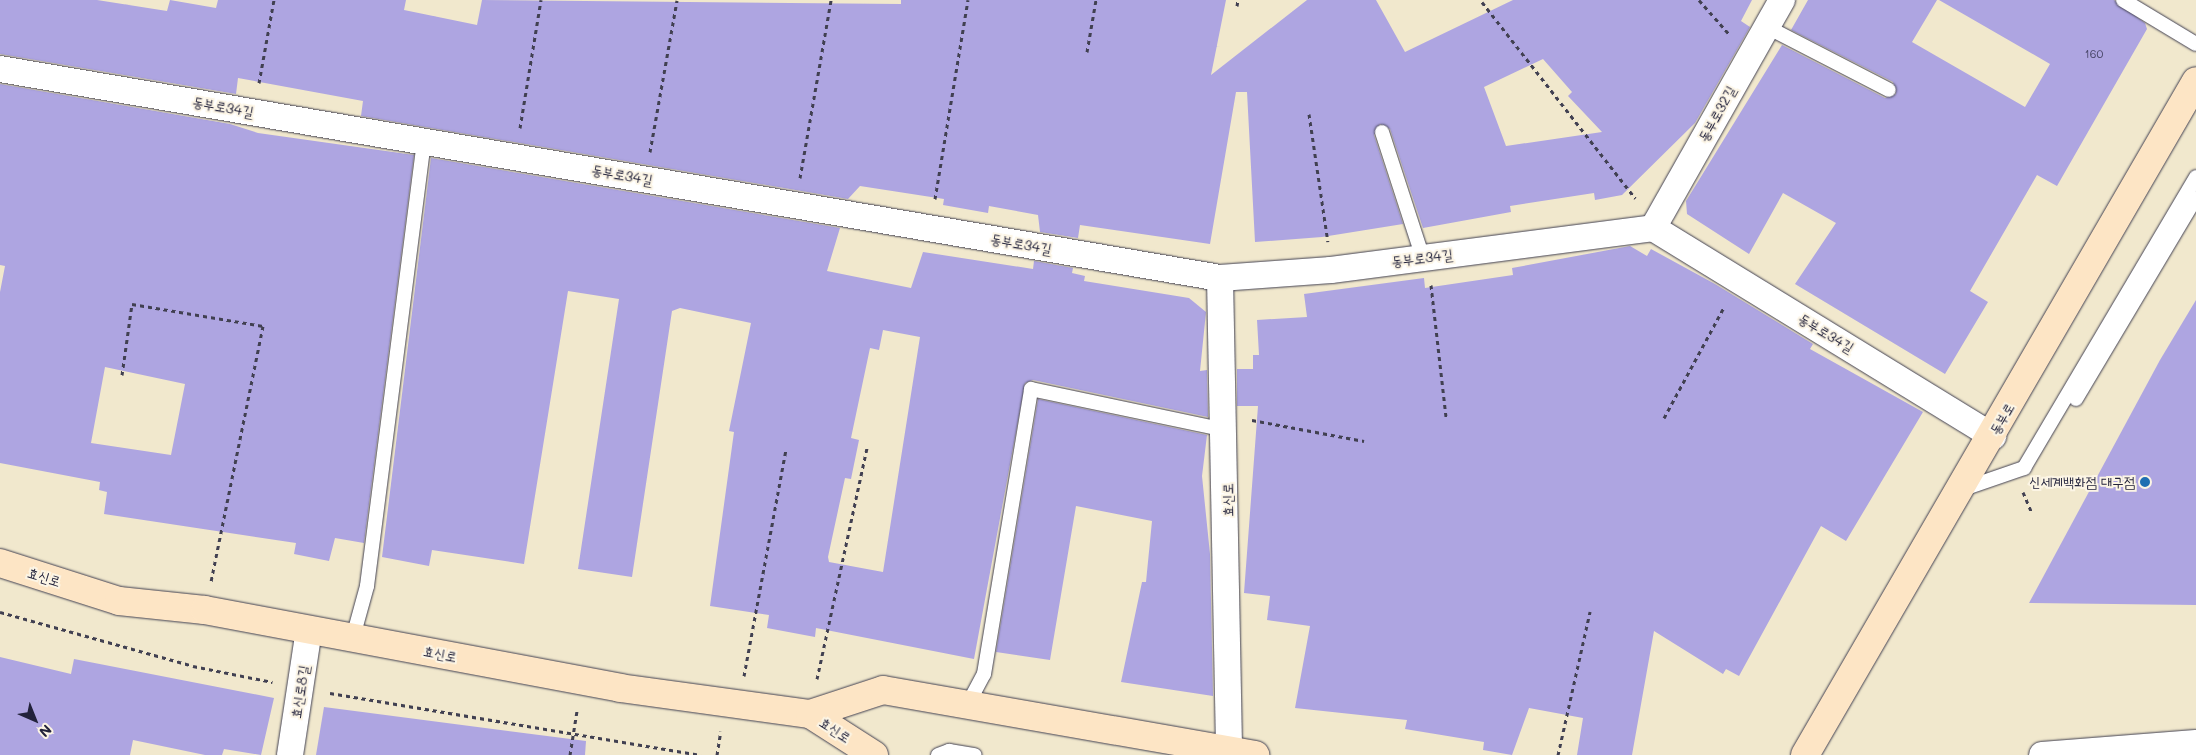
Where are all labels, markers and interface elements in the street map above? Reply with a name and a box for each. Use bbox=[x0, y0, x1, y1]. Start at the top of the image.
house number: 160 bbox=[2085, 47, 2103, 61]
street label: 동부로32길 bbox=[1695, 83, 1739, 145]
street label: 동부로34길 bbox=[191, 93, 255, 121]
street label: 동부로34길 bbox=[590, 161, 654, 189]
street label: 동부로34길 bbox=[989, 230, 1053, 258]
street label: 동부로34길 bbox=[1390, 246, 1454, 270]
street label: 동부로34길 bbox=[1795, 310, 1857, 356]
street label: 동부로 bbox=[1986, 400, 2018, 438]
place label: 신세계백화점 대구점 bbox=[2029, 474, 2135, 490]
marker: 신세계백화점 대구점 bbox=[2139, 476, 2151, 488]
street label: 효신로 bbox=[1219, 483, 1237, 517]
street label: 효신로 bbox=[25, 564, 63, 590]
street label: 효신로 bbox=[422, 643, 458, 665]
street label: 효신로8길 bbox=[288, 664, 312, 720]
north arrow bbox=[10, 695, 60, 745]
street label: 효신로 bbox=[816, 714, 854, 746]
text: N bbox=[35, 721, 56, 742]

